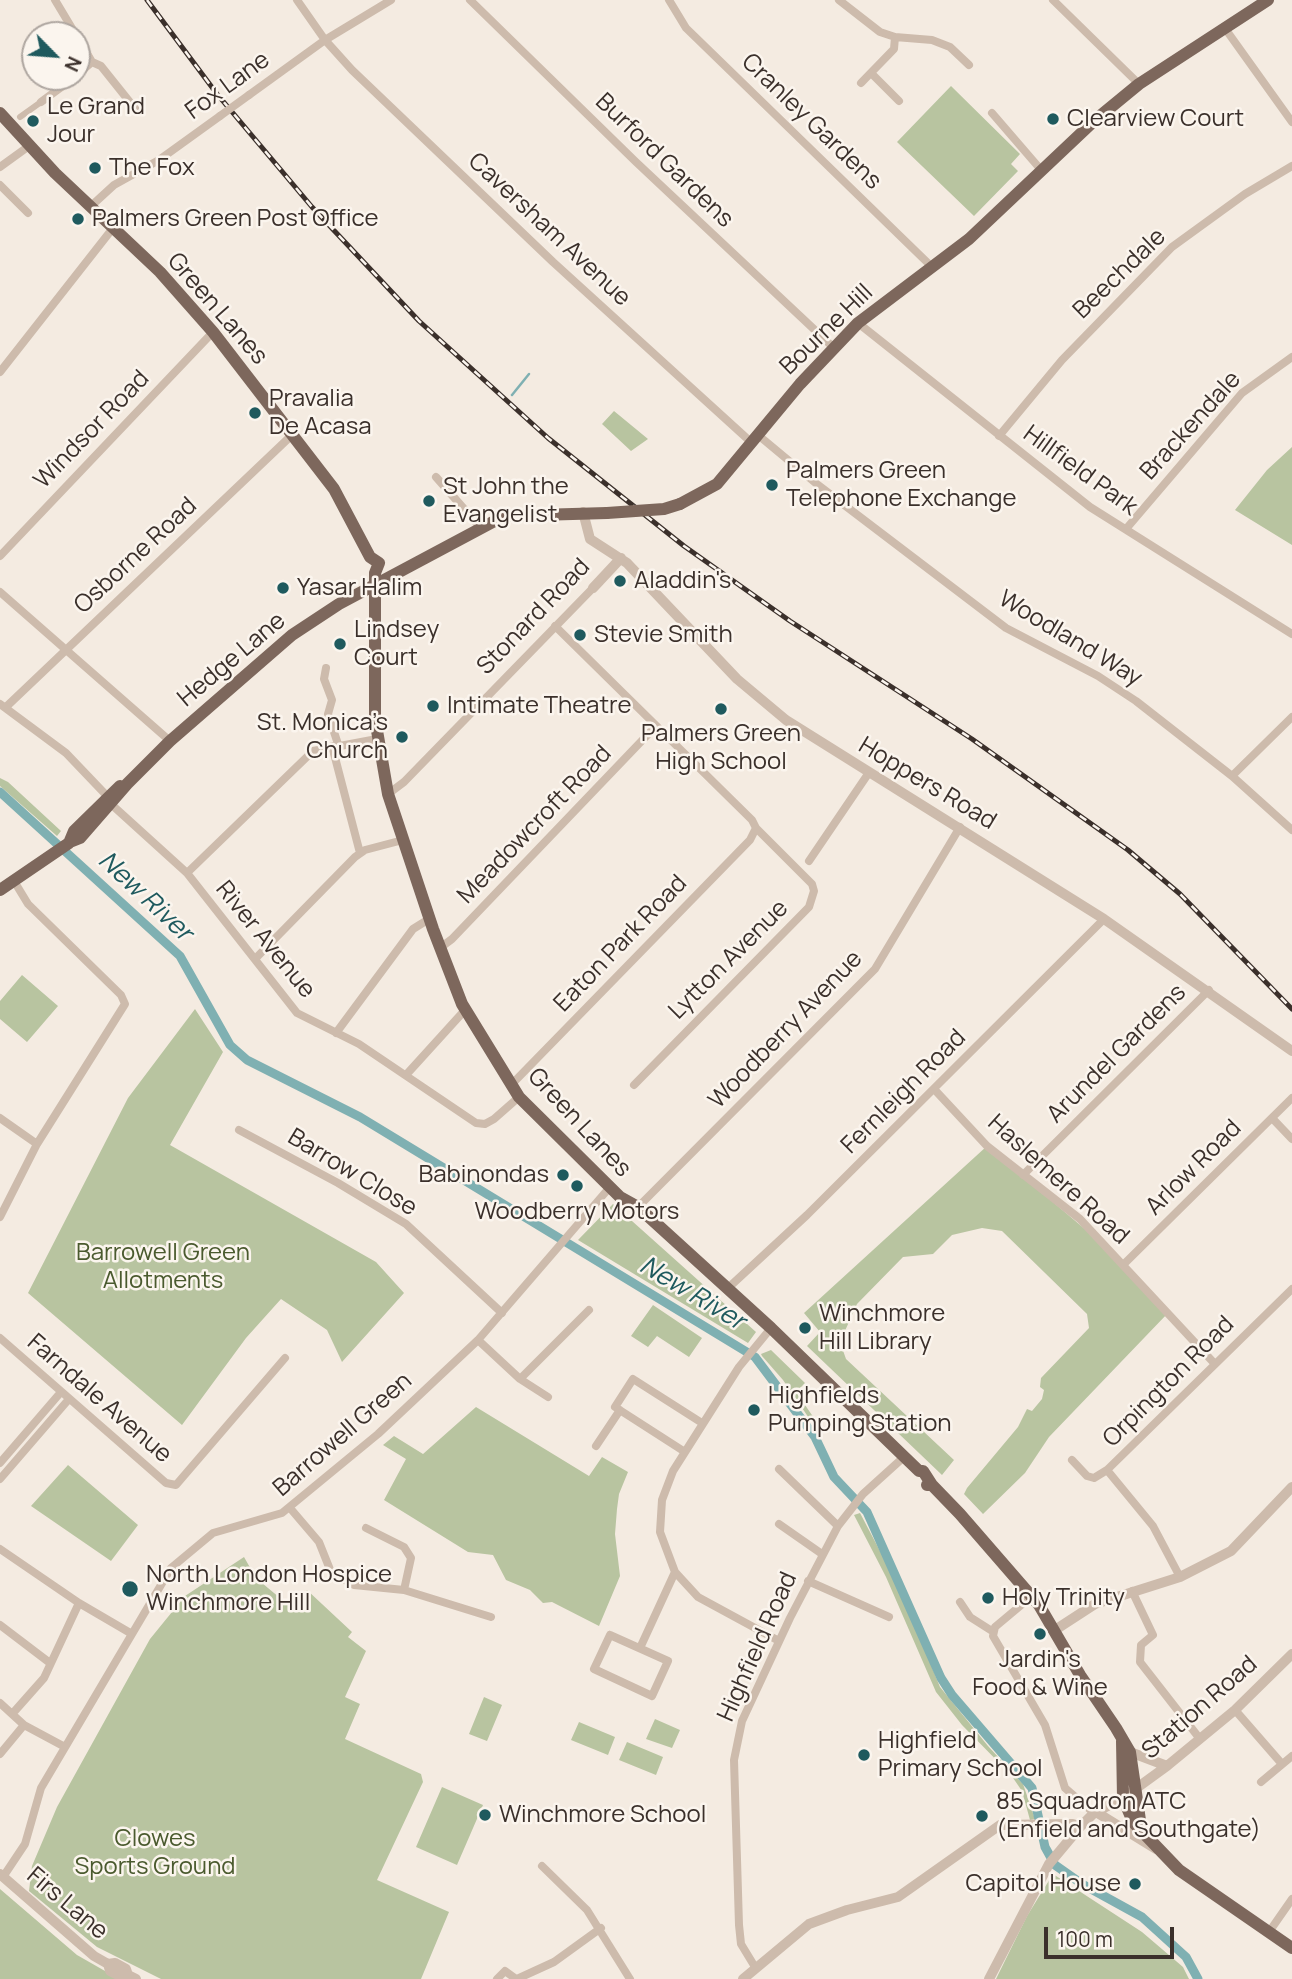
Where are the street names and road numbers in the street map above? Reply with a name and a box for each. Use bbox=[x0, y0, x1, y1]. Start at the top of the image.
street label: Fox Lane bbox=[180, 46, 276, 126]
street label: Cranley Gardens bbox=[735, 48, 887, 196]
street label: Burford Gardens bbox=[589, 88, 739, 234]
street label: Caversham Avenue bbox=[462, 147, 636, 313]
street label: Beechdale bbox=[1068, 223, 1172, 325]
street label: Green Lanes bbox=[161, 247, 273, 371]
street label: Bourne Hill bbox=[775, 279, 879, 381]
street label: Windsor Road bbox=[28, 365, 156, 495]
street label: Brackendale bbox=[1135, 366, 1247, 486]
street label: Hillfield Park bbox=[1017, 420, 1143, 522]
street label: Osborne Road bbox=[69, 492, 203, 620]
street label: Stonard Road bbox=[472, 553, 596, 681]
street label: Woodland Way bbox=[993, 585, 1147, 693]
street label: Hedge Lane bbox=[172, 607, 292, 713]
street label: Hoppers Road bbox=[853, 732, 1001, 836]
street label: Meadowcroft Road bbox=[452, 740, 618, 910]
street label: Eaton Park Road bbox=[549, 870, 693, 1018]
street label: River Avenue bbox=[209, 876, 321, 1004]
street label: Lytton Avenue bbox=[663, 894, 795, 1026]
street label: Woodberry Avenue bbox=[703, 945, 869, 1115]
street label: Arundel Gardens bbox=[1042, 979, 1192, 1129]
street label: Fernleigh Road bbox=[836, 1024, 972, 1160]
street label: Green Lanes bbox=[521, 1063, 637, 1183]
street label: Haslemere Road bbox=[981, 1109, 1135, 1251]
street label: Arlow Road bbox=[1140, 1114, 1248, 1222]
street label: Barrow Close bbox=[282, 1123, 422, 1223]
street label: Orpington Road bbox=[1097, 1310, 1241, 1454]
street label: Farndale Avenue bbox=[21, 1328, 177, 1470]
street label: Barrowell Green bbox=[268, 1367, 418, 1503]
street label: Highfield Road bbox=[712, 1568, 804, 1726]
street label: Station Road bbox=[1137, 1650, 1263, 1766]
street label: Firs Lane bbox=[21, 1862, 113, 1946]

